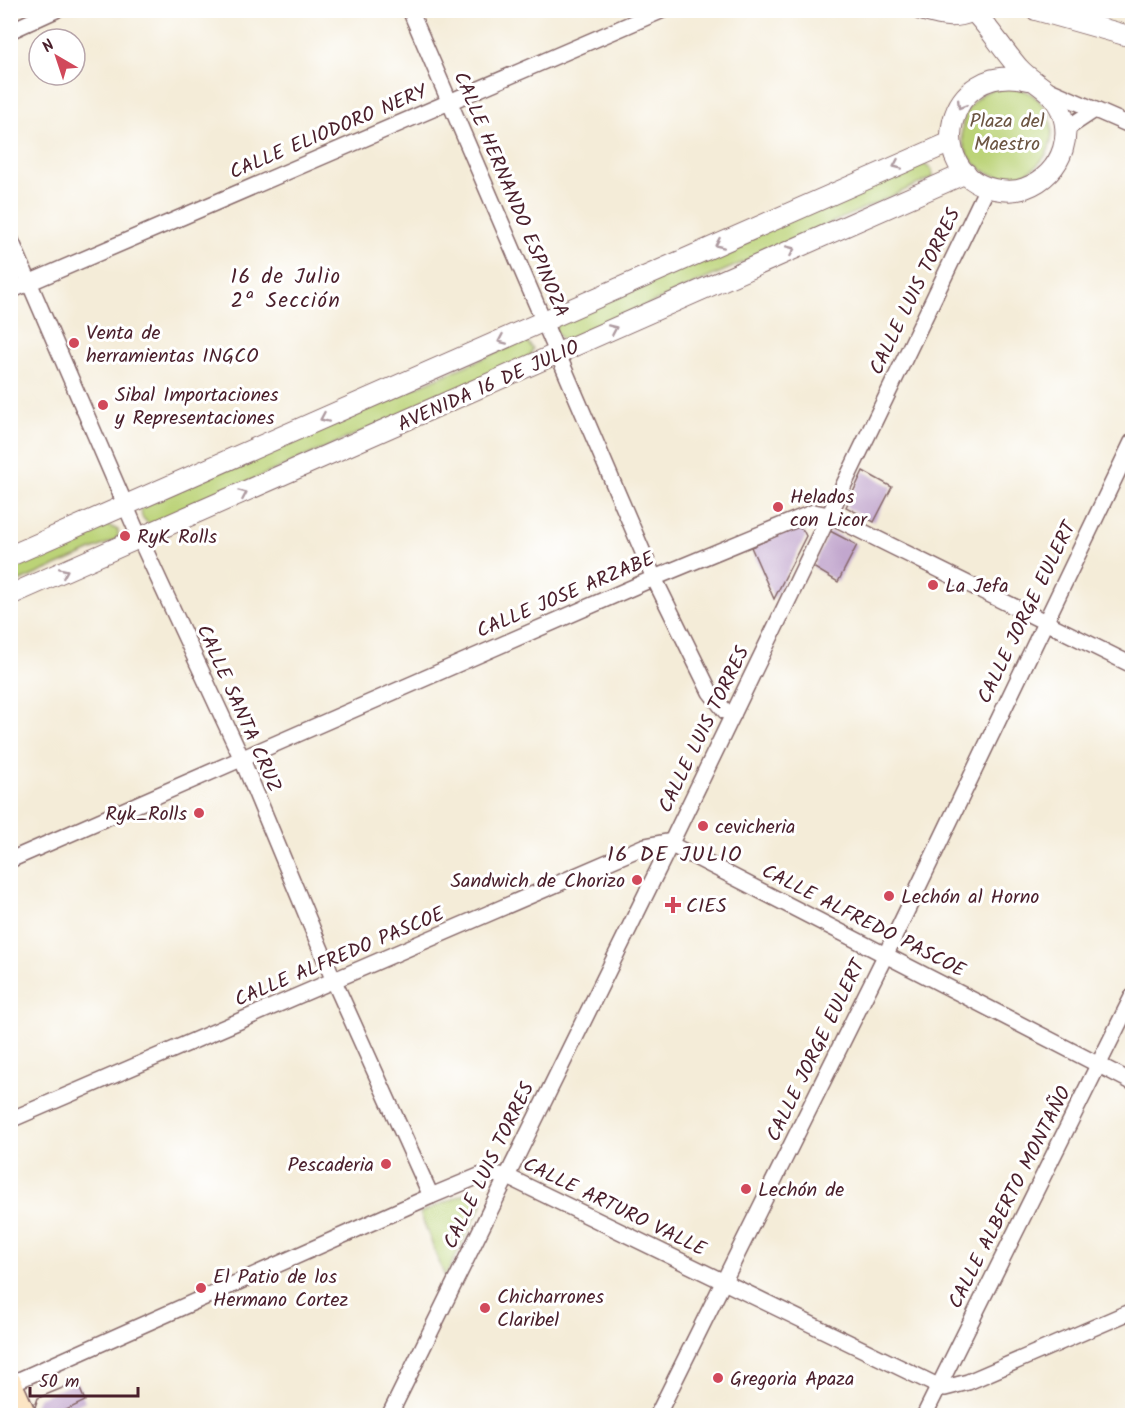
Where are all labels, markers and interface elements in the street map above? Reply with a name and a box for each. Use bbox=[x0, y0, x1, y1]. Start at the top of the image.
north arrow bbox=[27, 27, 87, 87]
text: N bbox=[37, 34, 60, 59]
street label: CALLE HERNANDO ESPINOZA bbox=[444, 67, 577, 323]
street label: CALLE ELIODORO NERY bbox=[225, 76, 434, 189]
one-way arrow bbox=[957, 98, 968, 109]
park label: Plaza del Maestro bbox=[969, 106, 1045, 161]
one-way arrow bbox=[893, 158, 904, 170]
street label: CALLE LUIS TORRES bbox=[862, 203, 970, 381]
one-way arrow bbox=[714, 237, 725, 249]
one-way arrow bbox=[785, 246, 796, 258]
district label: 16 de Julio 2ª Sección bbox=[230, 261, 342, 318]
place label: Venta de herramientas INGCO bbox=[86, 318, 259, 373]
one-way arrow bbox=[606, 324, 617, 336]
street label: AVENIDA 16 DE JULIO bbox=[393, 332, 585, 441]
one-way arrow bbox=[498, 332, 509, 344]
marker: Venta de herramientas INGCO bbox=[67, 336, 81, 350]
place label: Sibal Importaciones y Representaciones bbox=[114, 380, 279, 435]
marker: Sibal Importaciones y Representaciones bbox=[96, 398, 110, 412]
one-way arrow bbox=[319, 411, 330, 423]
place label: Helados con Licor bbox=[790, 482, 868, 537]
one-way arrow bbox=[236, 489, 247, 501]
marker: Helados con Licor bbox=[771, 500, 785, 514]
street label: CALLE JORGE EULERT bbox=[970, 514, 1087, 710]
place label: RyK Rolls bbox=[137, 522, 217, 554]
marker: RyK Rolls bbox=[118, 529, 132, 543]
street label: CALLE JOSE ARZABE bbox=[472, 543, 661, 648]
one-way arrow bbox=[58, 567, 69, 579]
place label: La Jefa bbox=[945, 571, 1009, 603]
marker: La Jefa bbox=[926, 578, 940, 592]
street label: CALLE SANTA CRUZ bbox=[187, 620, 290, 798]
street label: CALLE LUIS TORRES bbox=[651, 641, 759, 819]
place label: Ryk_Rolls bbox=[105, 799, 187, 831]
marker: Ryk_Rolls bbox=[192, 806, 206, 820]
place label: cevicheria bbox=[715, 812, 795, 844]
marker: cevicheria bbox=[696, 819, 710, 833]
district label: 16 DE JULIO bbox=[607, 838, 743, 873]
street label: CALLE ALFREDO PASCOE bbox=[755, 856, 972, 988]
place label: Sandwich de Chorizo bbox=[451, 866, 625, 898]
marker: Sandwich de Chorizo bbox=[630, 873, 644, 887]
place label: Lechón al Horno bbox=[901, 882, 1039, 914]
marker: Lechón al Horno bbox=[882, 889, 896, 903]
place label: CIES bbox=[686, 891, 727, 923]
marker: CIES bbox=[664, 896, 682, 914]
street label: CALLE ALFREDO PASCOE bbox=[230, 899, 451, 1017]
street label: CALLE JORGE EULERT bbox=[759, 952, 876, 1148]
street label: CALLE LUIS TORRES bbox=[436, 1077, 544, 1255]
street label: CALLE ALBERTO MONTAÑO bbox=[941, 1081, 1081, 1315]
street label: CALLE ARTURO VALLE bbox=[517, 1149, 712, 1267]
place label: Pescaderia bbox=[288, 1150, 374, 1182]
marker: Pescaderia bbox=[379, 1157, 393, 1171]
place label: Lechón de bbox=[758, 1175, 844, 1207]
marker: Lechón de bbox=[739, 1182, 753, 1196]
place label: El Patio de los Hermano Cortez bbox=[213, 1262, 348, 1317]
marker: El Patio de los Hermano Cortez bbox=[194, 1281, 208, 1295]
place label: Chicharrones Claribel bbox=[497, 1282, 604, 1337]
marker: Chicharrones Claribel bbox=[478, 1301, 492, 1315]
scale bar bbox=[30, 1360, 138, 1398]
place label: Gregoria Apaza bbox=[730, 1364, 854, 1396]
text: 50 m bbox=[39, 1368, 79, 1397]
marker: Gregoria Apaza bbox=[711, 1371, 725, 1385]

